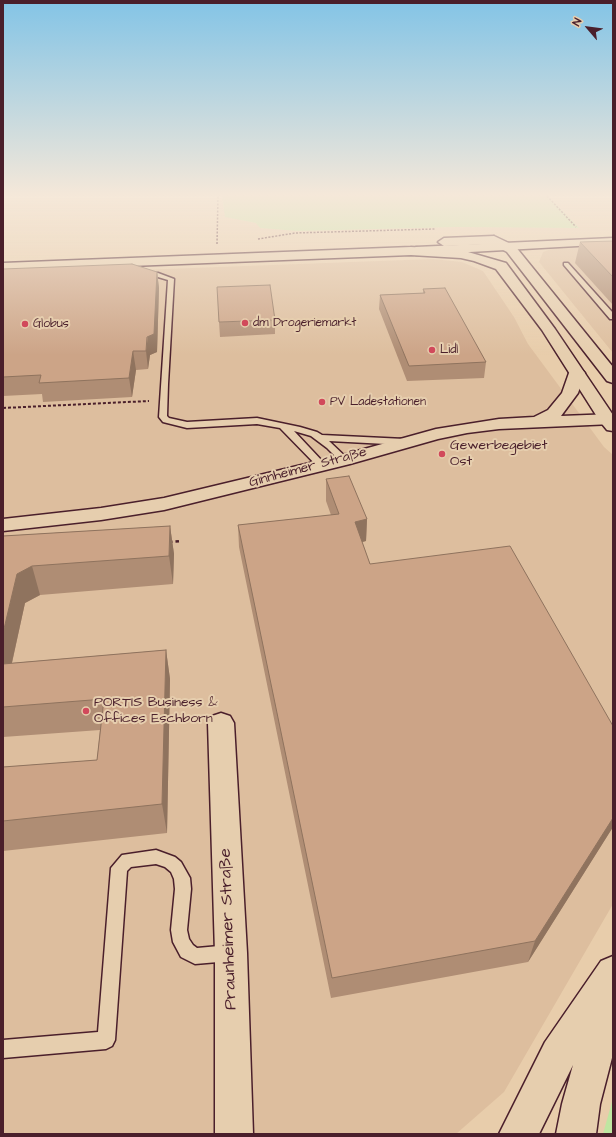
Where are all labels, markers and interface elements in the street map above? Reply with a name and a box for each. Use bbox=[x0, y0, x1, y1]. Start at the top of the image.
north arrow bbox=[568, 8, 608, 48]
text: N bbox=[569, 16, 585, 29]
place label: dm Drogeriemarkt bbox=[253, 316, 356, 330]
place label: Globus bbox=[33, 317, 69, 331]
marker: dm Drogeriemarkt bbox=[240, 318, 250, 328]
marker: Globus bbox=[20, 319, 30, 329]
place label: Lidl bbox=[440, 343, 458, 357]
marker: Lidl bbox=[427, 345, 437, 355]
place label: PV Ladestationen bbox=[330, 395, 426, 409]
marker: PV Ladestationen bbox=[317, 397, 327, 407]
place label: Gewerbegebiet Ost bbox=[450, 438, 547, 470]
street label: Ginnheimer Straße bbox=[247, 444, 369, 492]
marker: Gewerbegebiet Ost bbox=[437, 449, 447, 459]
place label: PORTIS Business & Offices Eschborn bbox=[94, 695, 218, 728]
marker: PORTIS Business & Offices Eschborn bbox=[81, 706, 91, 716]
street label: Praunheimer Straße bbox=[216, 848, 242, 1010]

